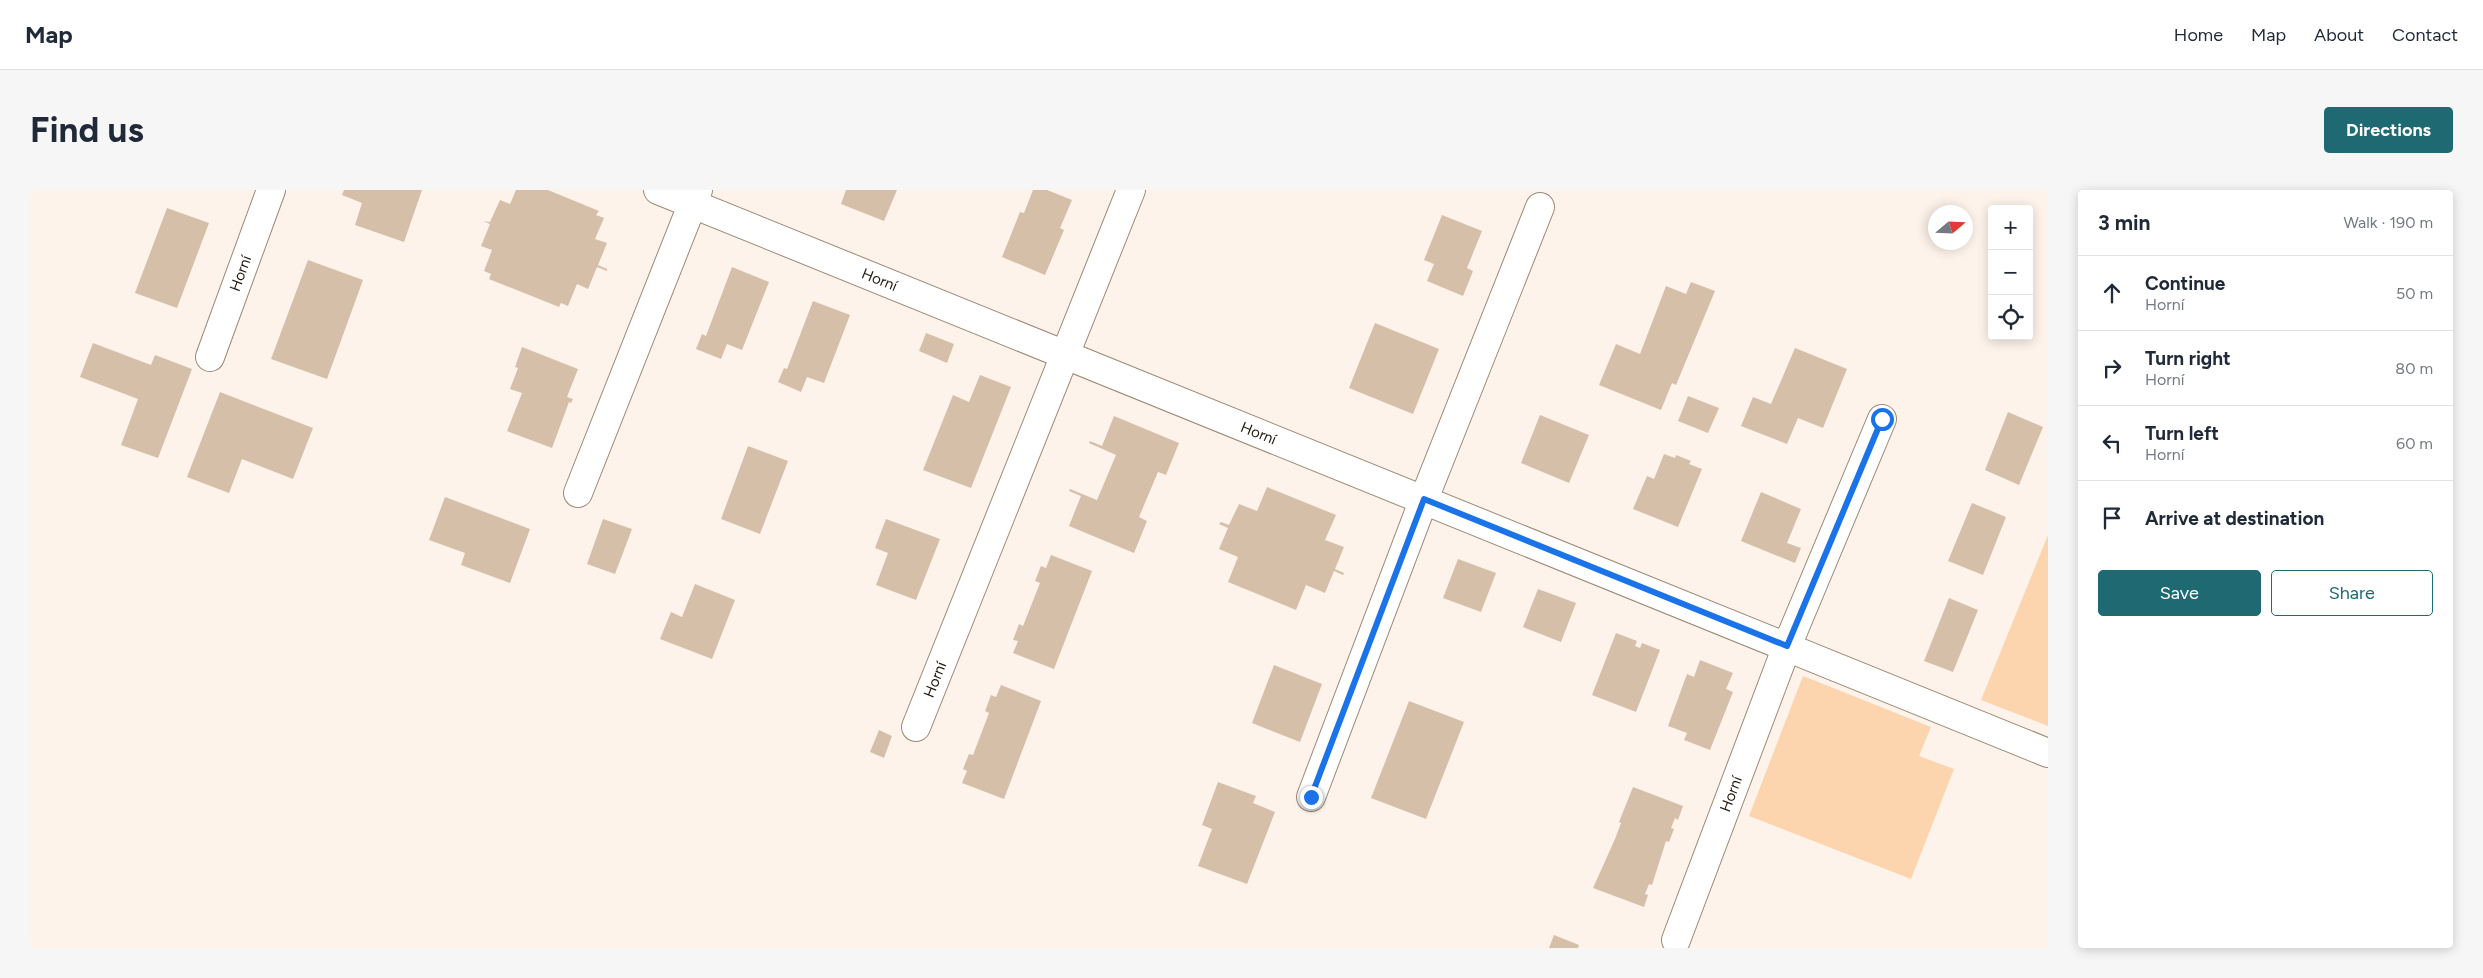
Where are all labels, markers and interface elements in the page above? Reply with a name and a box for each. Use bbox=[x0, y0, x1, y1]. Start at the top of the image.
text: Map bbox=[25, 20, 73, 49]
text: Home bbox=[2174, 24, 2223, 46]
text: Map bbox=[2251, 24, 2286, 46]
text: About bbox=[2314, 24, 2364, 46]
text: Contact bbox=[2392, 24, 2458, 46]
button: Directions bbox=[2324, 107, 2453, 153]
text: Find us bbox=[30, 109, 144, 151]
north arrow bbox=[1928, 205, 1973, 250]
map controls bbox=[1988, 205, 2033, 340]
button: + bbox=[1988, 205, 2033, 250]
text: 3 min bbox=[2098, 210, 2150, 235]
text: Walk · 190 m bbox=[2343, 213, 2433, 232]
button: − bbox=[1988, 250, 2033, 295]
street label: Horní bbox=[226, 252, 256, 294]
street label: Horní bbox=[859, 264, 901, 296]
text: Continue bbox=[2145, 272, 2225, 295]
icon: ahead bbox=[2098, 279, 2126, 307]
text: 50 m bbox=[2396, 284, 2433, 303]
button: locate bbox=[1988, 295, 2033, 340]
text: Horní bbox=[2145, 295, 2184, 314]
text: Turn right bbox=[2145, 347, 2231, 370]
icon: right bbox=[2098, 354, 2126, 382]
text: 80 m bbox=[2395, 359, 2433, 378]
text: Horní bbox=[2145, 370, 2184, 389]
route start bbox=[1871, 408, 1894, 431]
street label: Horní bbox=[1238, 418, 1280, 449]
text: Turn left bbox=[2145, 422, 2219, 445]
icon: left bbox=[2098, 429, 2126, 457]
text: 60 m bbox=[2396, 434, 2433, 453]
text: Horní bbox=[2145, 445, 2184, 464]
icon: arrive bbox=[2098, 504, 2126, 532]
text: Arrive at destination bbox=[2145, 507, 2324, 530]
button: Save bbox=[2098, 570, 2261, 616]
button: Share bbox=[2271, 570, 2433, 616]
street label: Horní bbox=[920, 658, 951, 700]
street label: Horní bbox=[1716, 772, 1747, 814]
route end bbox=[1300, 786, 1323, 809]

